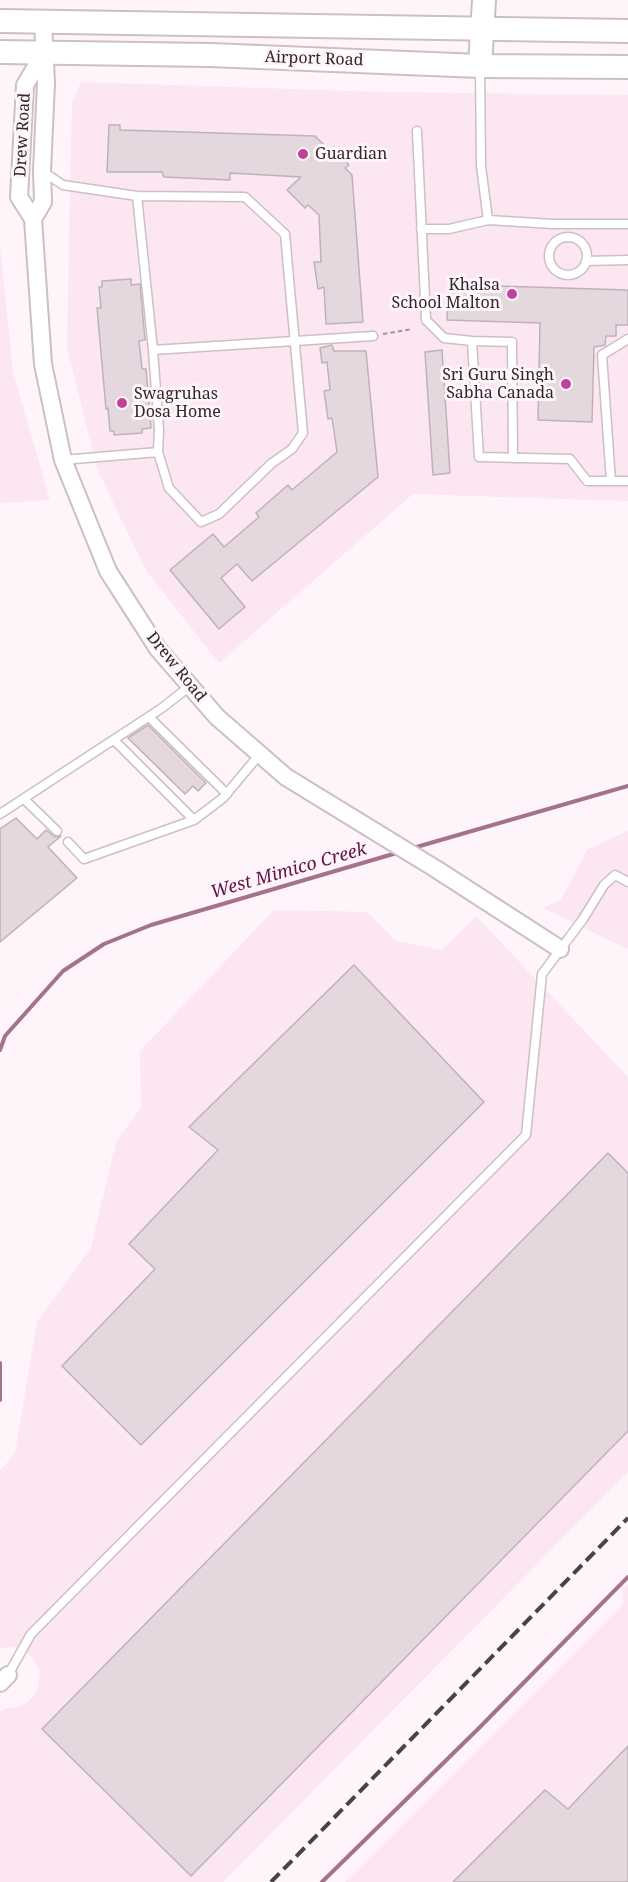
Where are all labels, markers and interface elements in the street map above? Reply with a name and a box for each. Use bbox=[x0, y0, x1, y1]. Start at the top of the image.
street label: Airport Road bbox=[264, 48, 364, 70]
street label: Drew Road bbox=[11, 92, 35, 178]
place label: Guardian bbox=[315, 144, 387, 164]
marker: Guardian bbox=[296, 147, 310, 161]
place label: Khalsa School Malton bbox=[392, 275, 500, 313]
marker: Khalsa School Malton bbox=[505, 287, 519, 301]
place label: Sri Guru Singh Sabha Canada bbox=[442, 365, 554, 403]
marker: Sri Guru Singh Sabha Canada bbox=[559, 377, 573, 391]
place label: Swagruhas Dosa Home bbox=[134, 384, 221, 422]
marker: Swagruhas Dosa Home bbox=[115, 396, 129, 410]
street label: Drew Road bbox=[142, 628, 210, 706]
water label: West Mimico Creek bbox=[208, 838, 370, 904]

